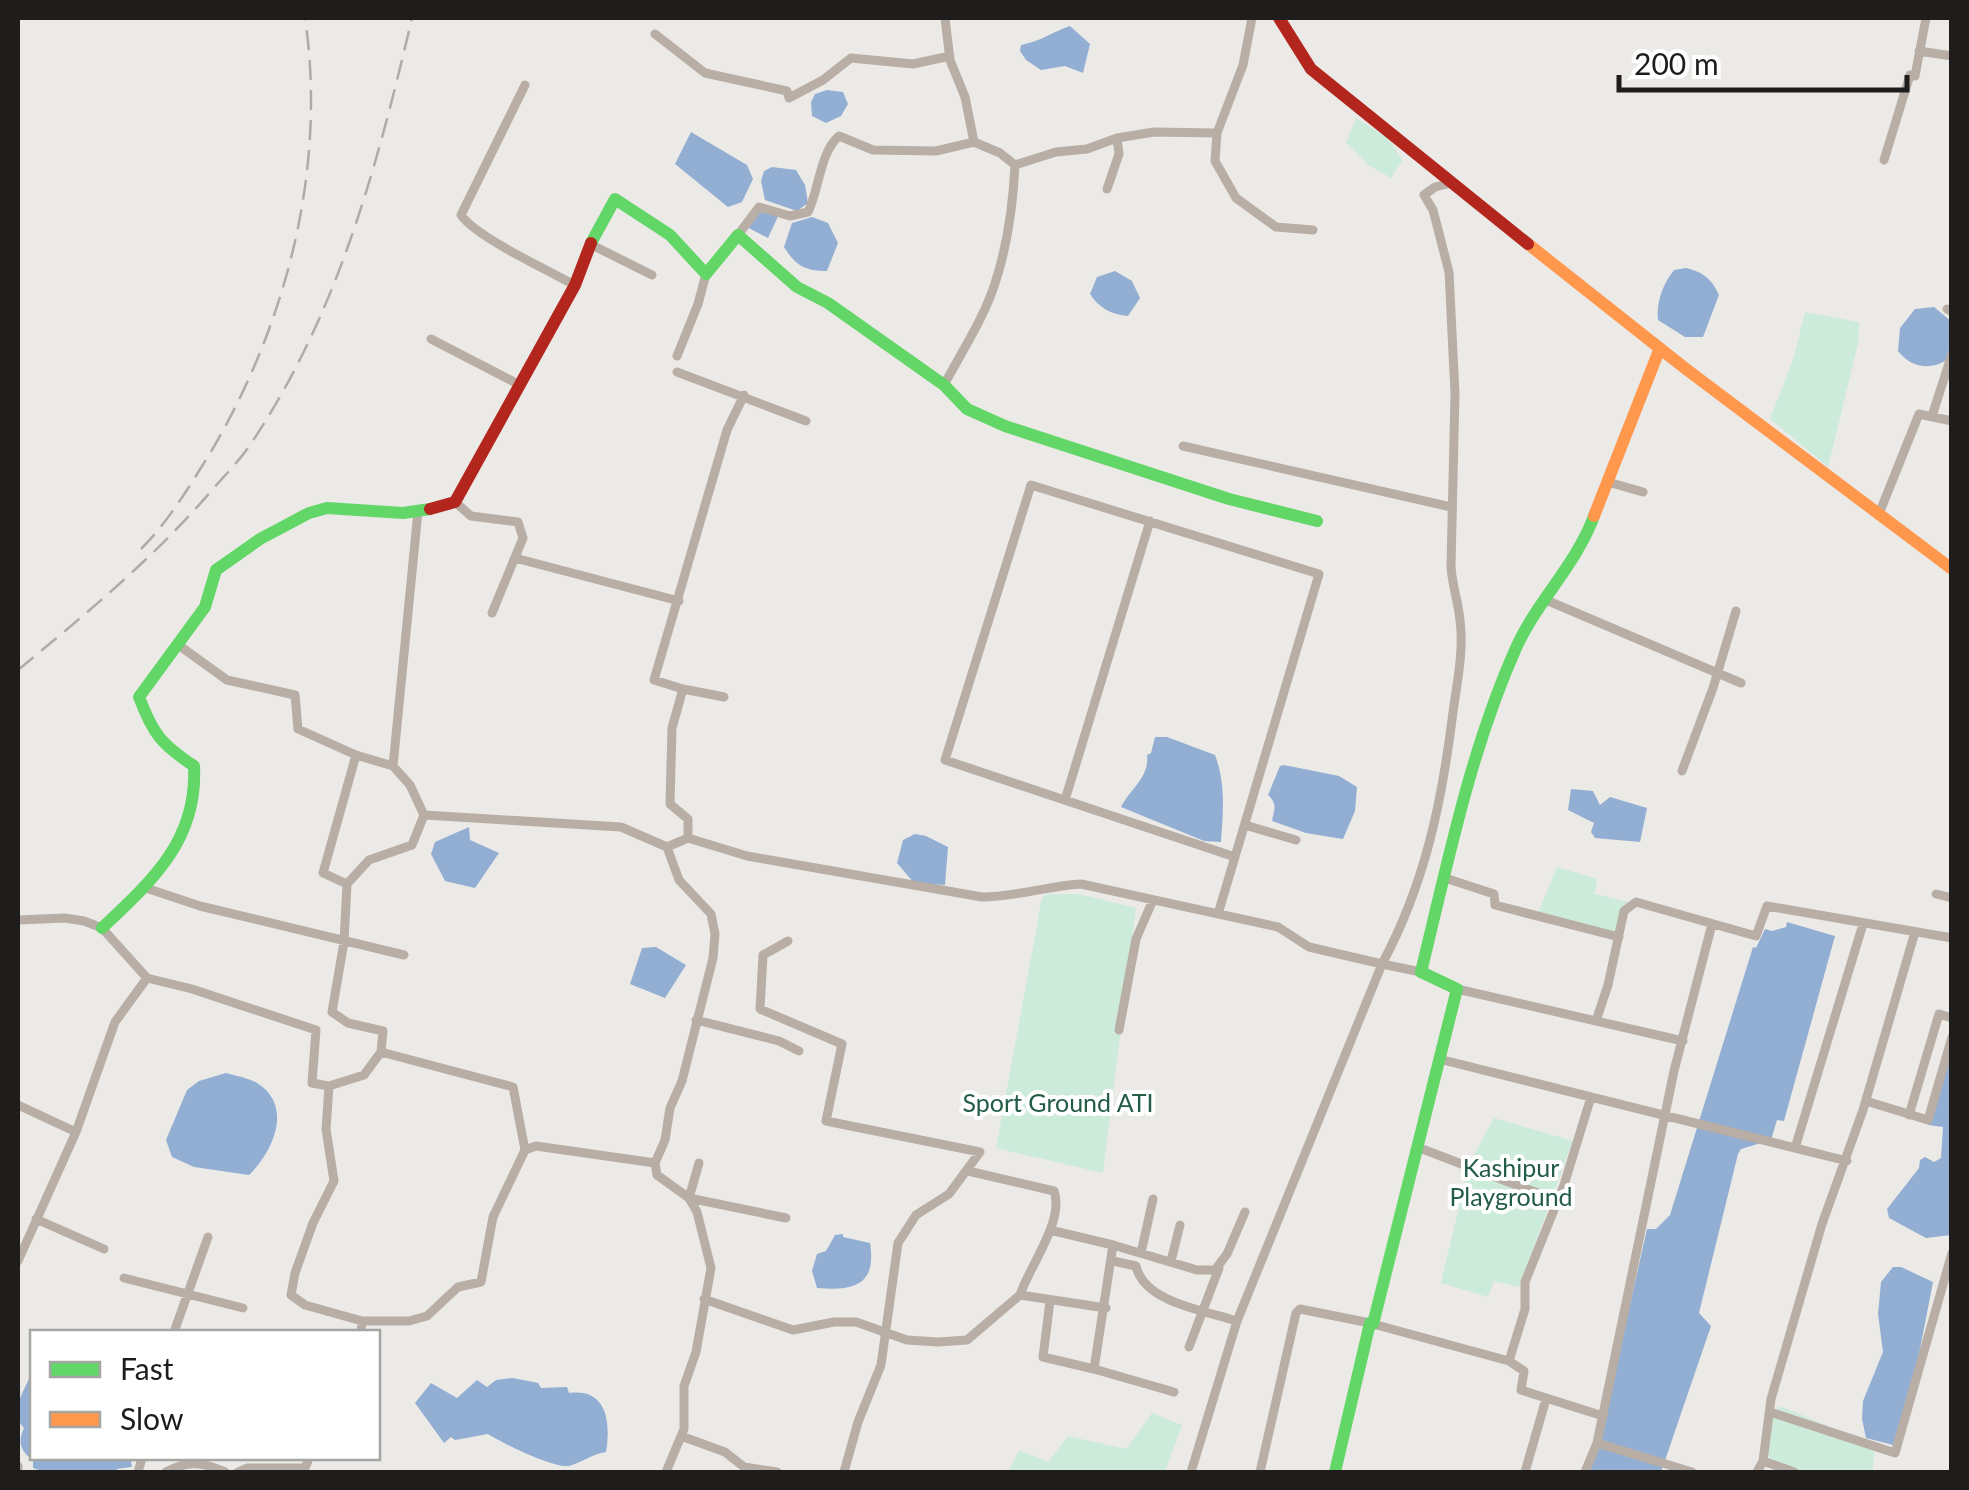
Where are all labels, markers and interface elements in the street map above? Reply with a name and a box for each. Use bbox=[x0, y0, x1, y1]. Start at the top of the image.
scale bar bbox=[1619, 30, 1906, 92]
text: 200 m bbox=[1634, 45, 1719, 81]
park label: Sport Ground ATI bbox=[962, 1087, 1154, 1117]
park label: Kashipur Playground bbox=[1449, 1152, 1573, 1211]
legend bbox=[30, 1330, 380, 1460]
text: Fast bbox=[120, 1350, 174, 1386]
text: Slow bbox=[120, 1400, 184, 1436]

